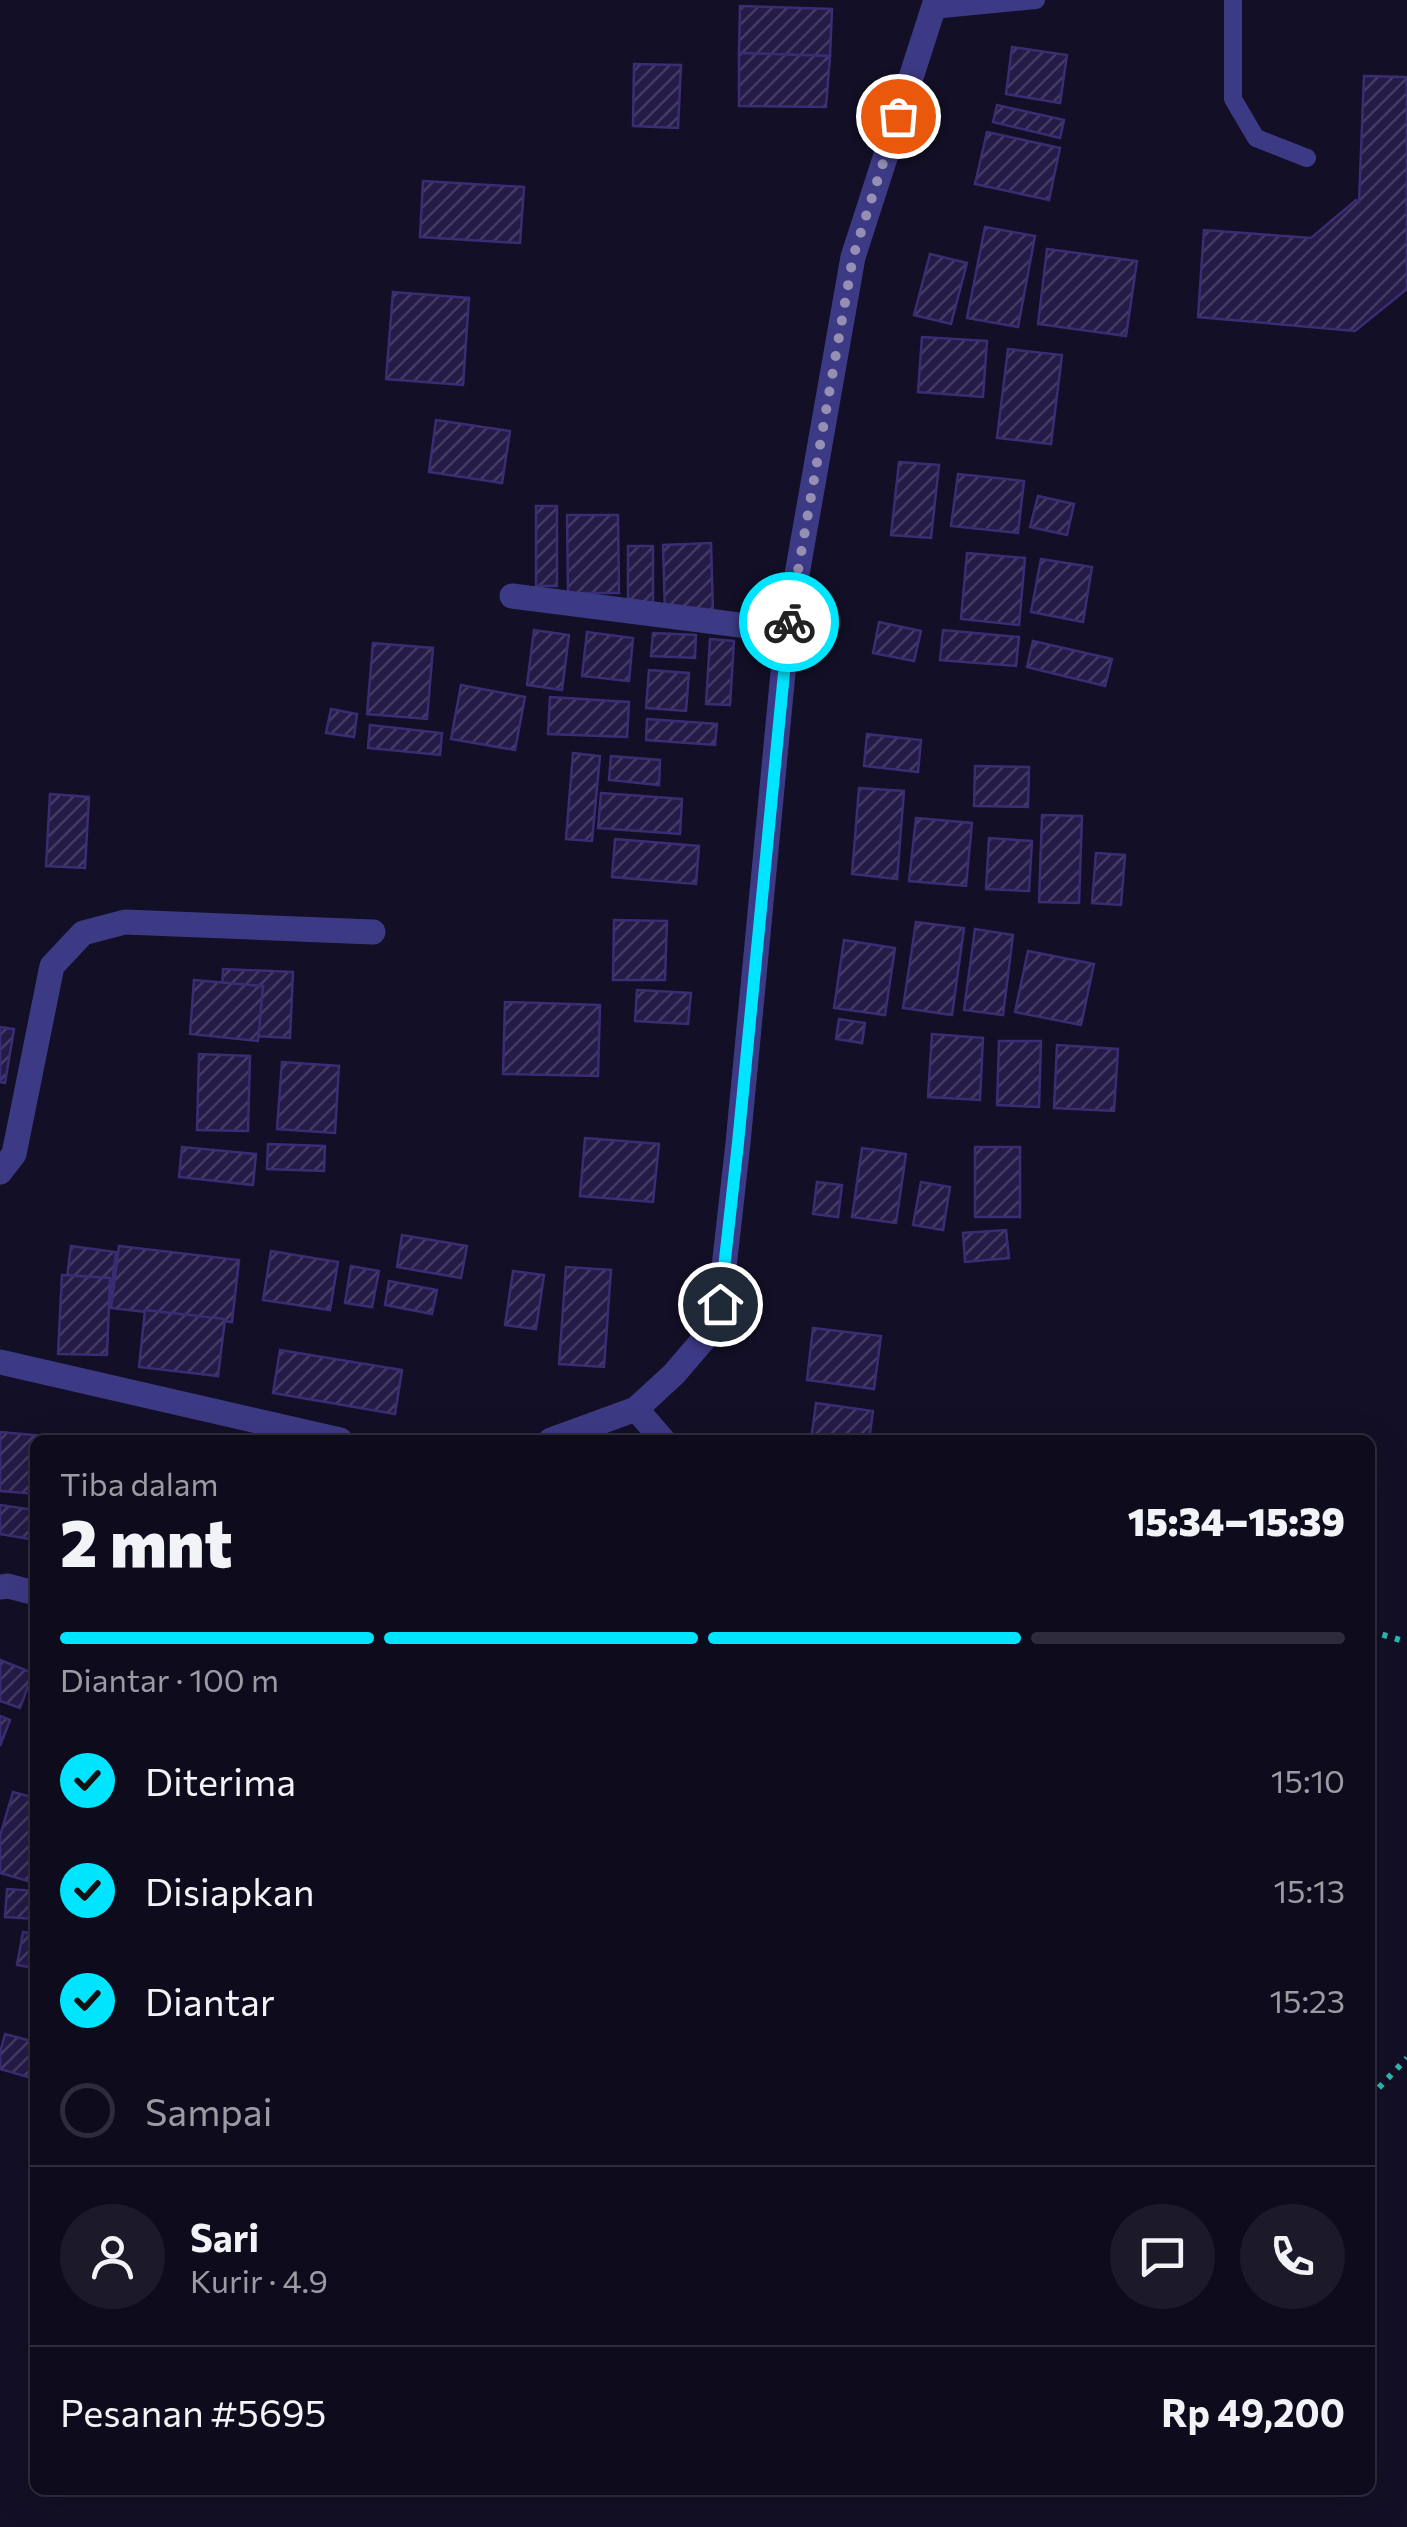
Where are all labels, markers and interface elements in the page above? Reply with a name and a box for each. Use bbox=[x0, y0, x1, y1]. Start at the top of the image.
pin bbox=[856, 74, 941, 159]
icon: bag bbox=[871, 89, 926, 144]
courier bbox=[739, 572, 839, 672]
icon: bike bbox=[762, 595, 817, 650]
pin bbox=[678, 1262, 763, 1347]
icon: home bbox=[693, 1277, 748, 1332]
text: Tiba dalam bbox=[60, 1463, 219, 1503]
text: 15:34–15:39 bbox=[1128, 1497, 1345, 1544]
text: 2 mnt bbox=[60, 1501, 232, 1580]
text: Diantar · 100 m bbox=[60, 1659, 279, 1699]
icon: check bbox=[60, 1753, 115, 1808]
text: Diterima bbox=[145, 1757, 296, 1804]
text: 15:10 bbox=[1271, 1760, 1345, 1800]
icon: check bbox=[60, 1863, 115, 1918]
text: Disiapkan bbox=[145, 1867, 314, 1914]
text: 15:13 bbox=[1273, 1870, 1345, 1910]
icon: check bbox=[60, 1973, 115, 2028]
text: Diantar bbox=[145, 1977, 275, 2024]
text: 15:23 bbox=[1269, 1980, 1345, 2020]
text: Sampai bbox=[145, 2087, 272, 2134]
button: person bbox=[60, 2204, 165, 2309]
button: chat bbox=[1110, 2204, 1215, 2309]
button: phone bbox=[1240, 2204, 1345, 2309]
text: Sari bbox=[190, 2213, 259, 2260]
text: Kurir · 4.9 bbox=[190, 2260, 328, 2300]
text: Pesanan #5695 bbox=[60, 2388, 326, 2435]
text: Rp 49,200 bbox=[1161, 2388, 1345, 2435]

